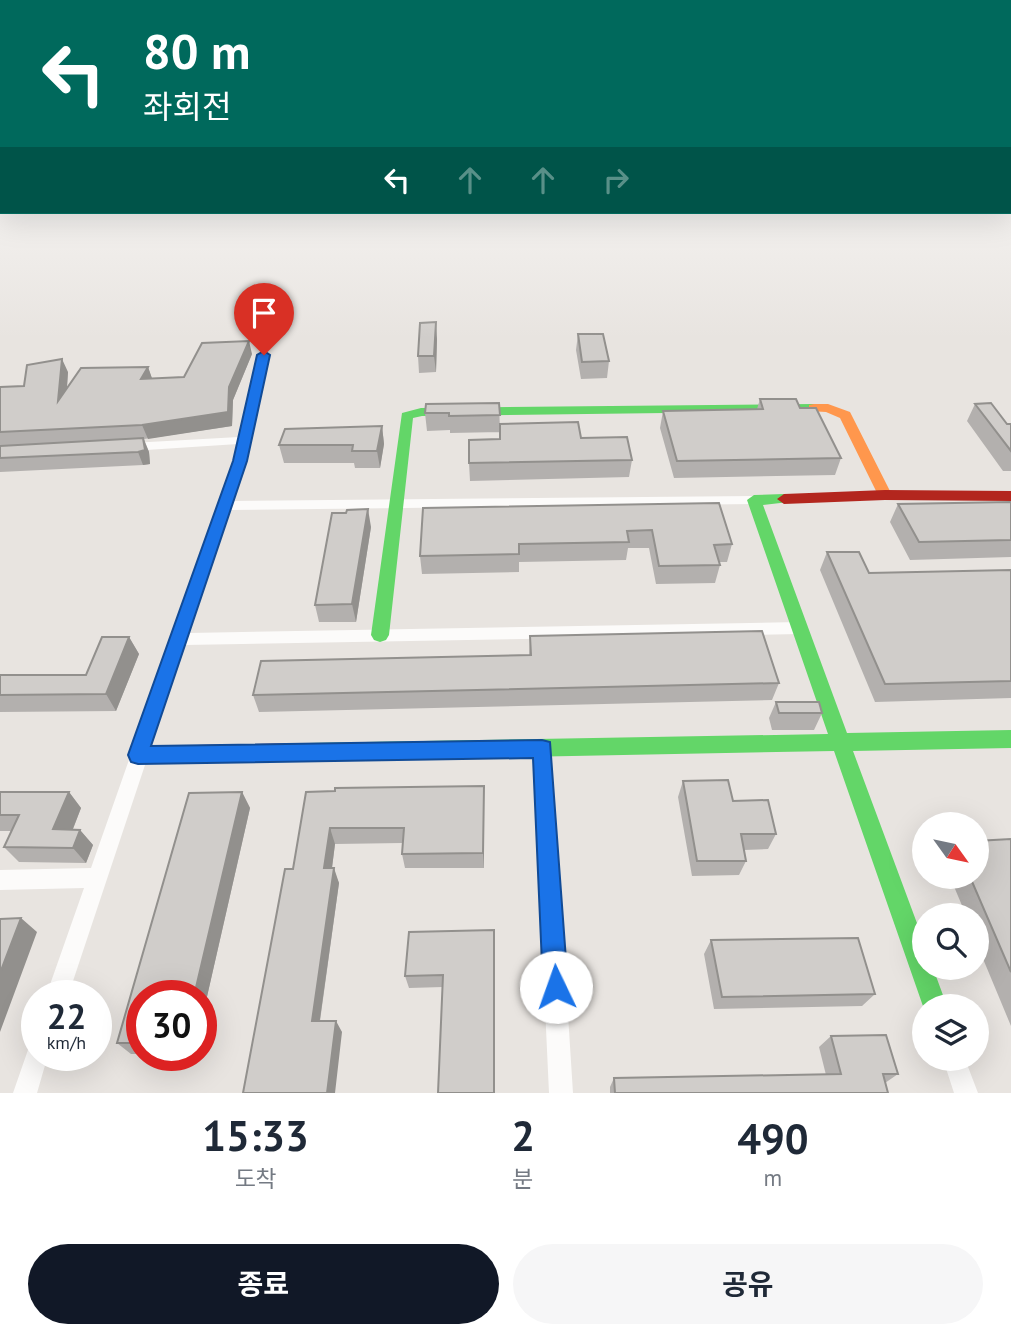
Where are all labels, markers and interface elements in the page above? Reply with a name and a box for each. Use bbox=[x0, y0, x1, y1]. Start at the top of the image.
text: 80 m bbox=[143, 19, 250, 83]
icon: left bbox=[28, 28, 119, 119]
text: 좌회전 bbox=[143, 85, 231, 127]
icon: left bbox=[378, 161, 416, 199]
icon: ahead bbox=[451, 161, 489, 199]
icon: ahead bbox=[524, 161, 562, 199]
icon: right bbox=[597, 161, 635, 199]
pin bbox=[234, 283, 294, 355]
icon: arrive bbox=[245, 294, 283, 332]
north arrow bbox=[912, 812, 989, 889]
map controls bbox=[912, 812, 989, 1071]
button: search bbox=[912, 903, 989, 980]
position arrow bbox=[519, 950, 593, 1024]
speed limit sign: 30 bbox=[126, 980, 217, 1071]
text: 22 bbox=[47, 993, 86, 1039]
button: layers bbox=[912, 994, 989, 1071]
text: km/h bbox=[47, 1031, 86, 1054]
text: 15:33 bbox=[202, 1108, 309, 1163]
text: 2 bbox=[511, 1108, 535, 1163]
text: 490 bbox=[737, 1111, 809, 1166]
text: m bbox=[764, 1163, 782, 1192]
text: 도착 bbox=[234, 1164, 277, 1193]
text: 분 bbox=[512, 1164, 534, 1193]
button: 종료 bbox=[28, 1244, 499, 1324]
button: 공유 bbox=[513, 1244, 983, 1324]

